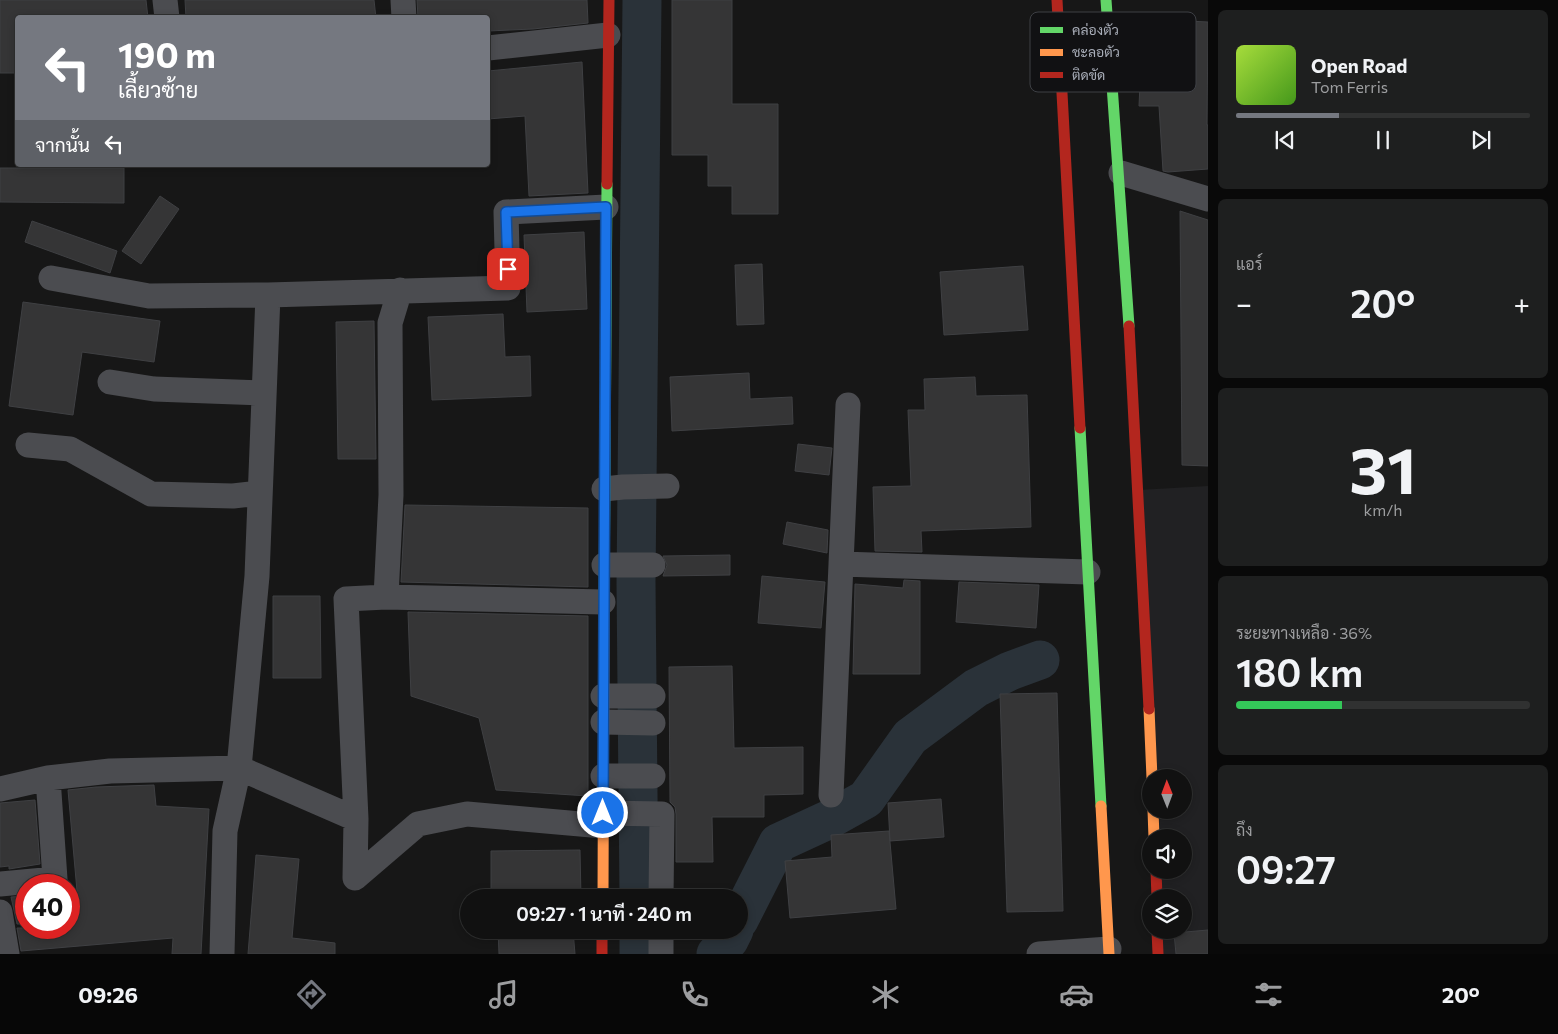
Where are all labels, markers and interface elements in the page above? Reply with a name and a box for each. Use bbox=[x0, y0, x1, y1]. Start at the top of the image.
legend bbox=[1030, 12, 1196, 92]
text: คล่องตัว bbox=[1072, 21, 1119, 38]
text: 190 m bbox=[118, 32, 216, 75]
icon: left bbox=[35, 35, 100, 100]
text: ชะลอตัว bbox=[1072, 43, 1120, 60]
text: Open Road bbox=[1311, 54, 1407, 77]
text: ติดขัด bbox=[1072, 66, 1105, 83]
text: เลี้ยวซ้าย bbox=[118, 76, 198, 103]
text: Tom Ferris bbox=[1311, 77, 1388, 96]
icon: previous bbox=[1271, 126, 1299, 154]
icon: pause bbox=[1369, 126, 1397, 154]
icon: next bbox=[1467, 126, 1495, 154]
icon: left bbox=[100, 130, 128, 158]
text: จากนั้น bbox=[35, 133, 90, 156]
pin bbox=[487, 248, 529, 290]
text: แอร์ bbox=[1236, 254, 1262, 273]
icon: arrive bbox=[494, 255, 522, 283]
text: 20° bbox=[1350, 279, 1415, 326]
text: − bbox=[1236, 286, 1252, 320]
text: + bbox=[1514, 286, 1530, 320]
text: 31 bbox=[1349, 428, 1417, 507]
text: km/h bbox=[1364, 500, 1402, 519]
text: ระยะทางเหลือ · 36% bbox=[1236, 623, 1372, 642]
text: 180 km bbox=[1236, 648, 1363, 695]
north arrow bbox=[1142, 769, 1192, 819]
map controls bbox=[1142, 769, 1192, 939]
position arrow bbox=[576, 786, 628, 838]
text: ถึง bbox=[1236, 820, 1253, 839]
button: sound bbox=[1142, 829, 1192, 879]
text: 09:27 bbox=[1236, 845, 1336, 892]
speed limit sign: 40 bbox=[15, 874, 80, 939]
button: layers bbox=[1142, 889, 1192, 939]
text: 09:27 · 1 นาที · 240 m bbox=[516, 902, 692, 925]
icon: directions bbox=[294, 977, 329, 1012]
icon: music bbox=[486, 977, 521, 1012]
icon: phone bbox=[677, 977, 712, 1012]
icon: climate bbox=[868, 977, 903, 1012]
icon: car bbox=[1059, 977, 1094, 1012]
icon: filters bbox=[1251, 977, 1286, 1012]
text: 09:26 bbox=[78, 981, 138, 1008]
text: 20° bbox=[1442, 981, 1480, 1008]

